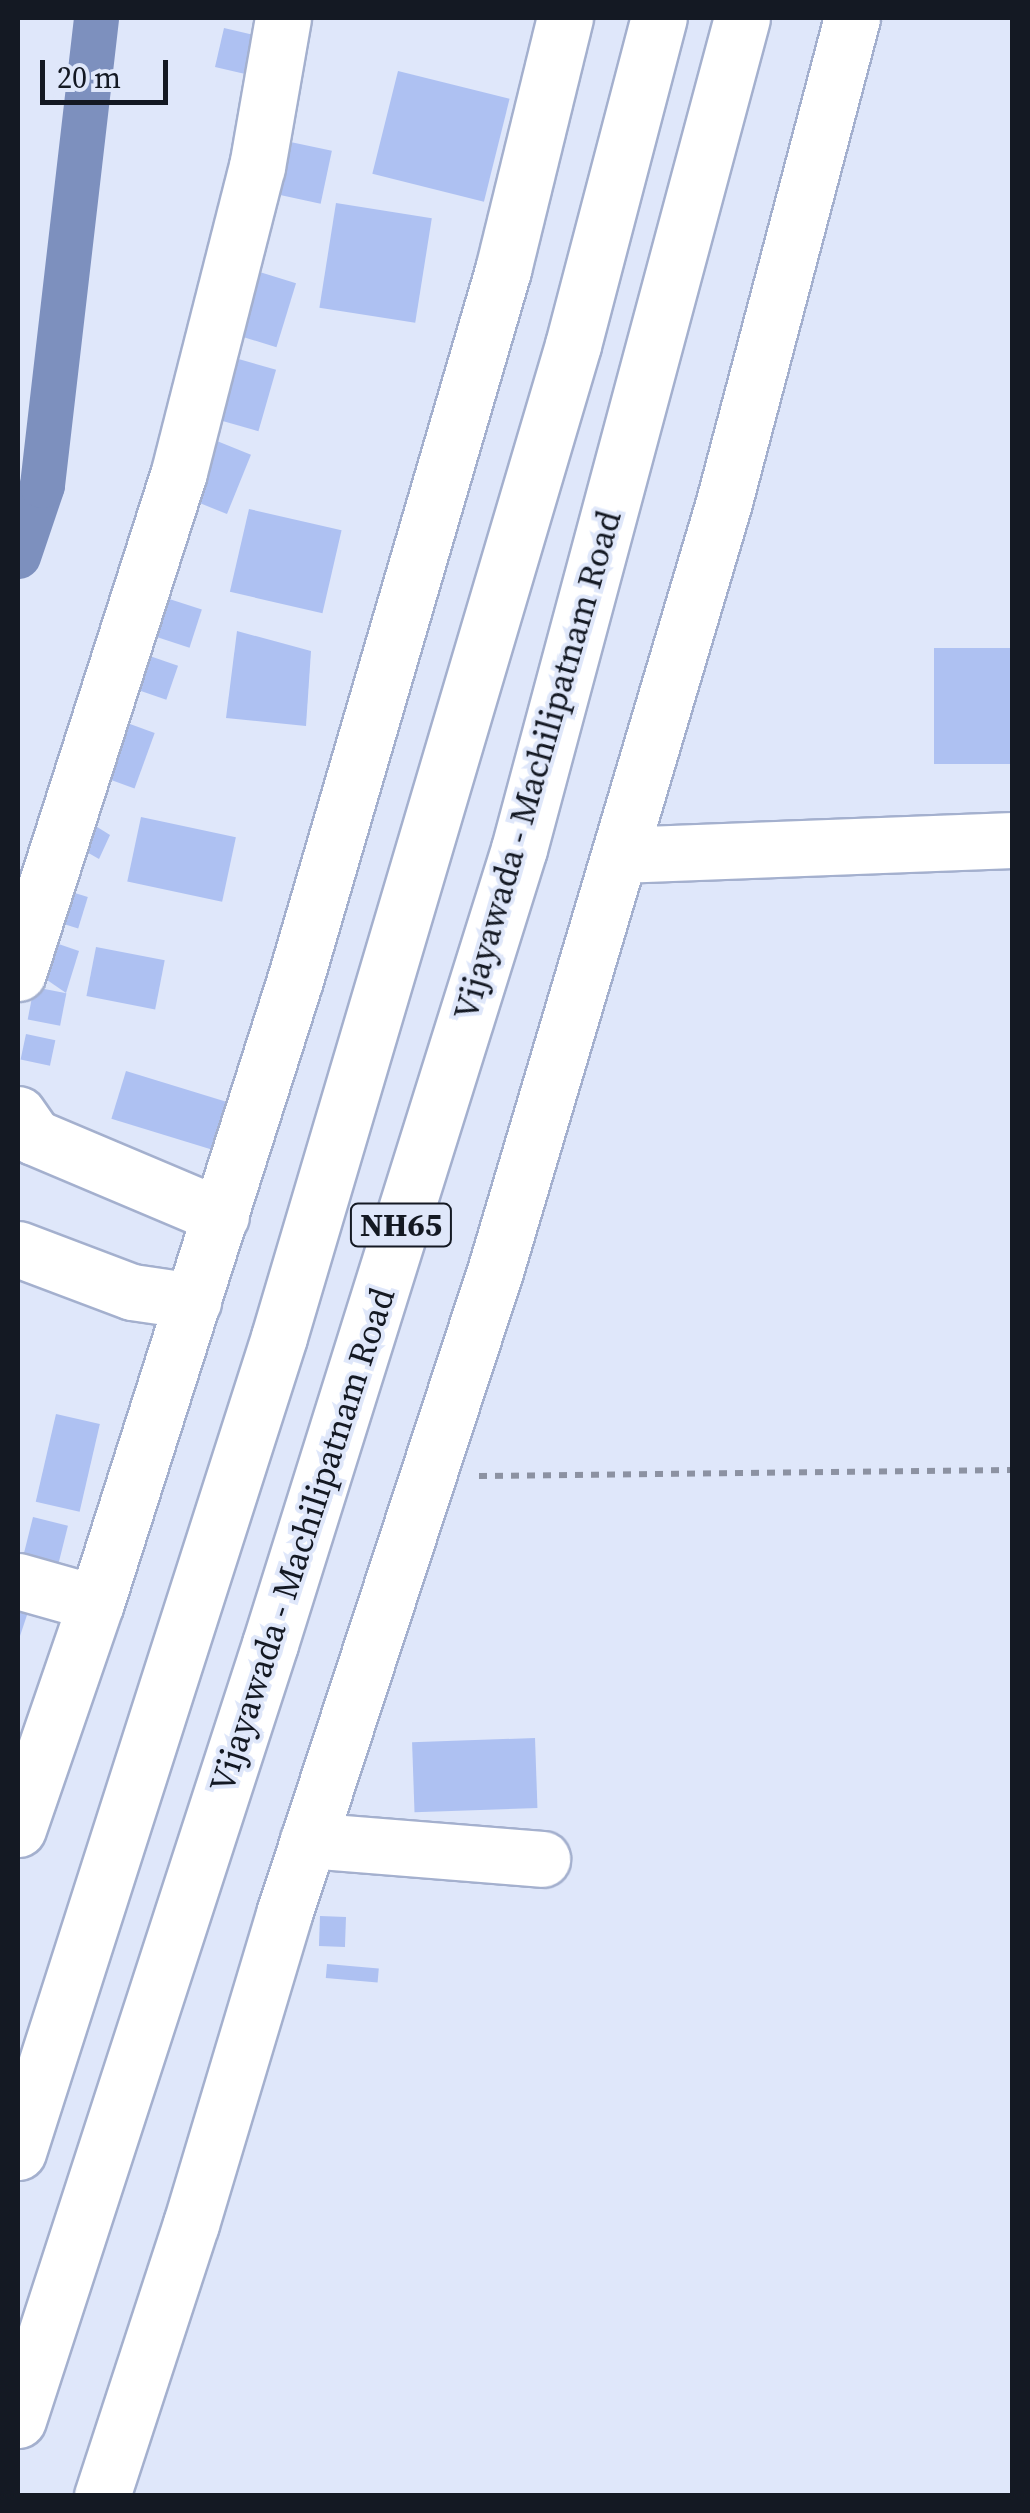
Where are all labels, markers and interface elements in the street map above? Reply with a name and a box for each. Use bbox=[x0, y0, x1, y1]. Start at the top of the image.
scale bar bbox=[45, 40, 172, 102]
text: 20 m bbox=[57, 57, 121, 98]
street label: Vijayawada - Machilipatnam Road bbox=[444, 505, 630, 1025]
road number: NH65 bbox=[348, 1198, 454, 1252]
street label: Vijayawada - Machilipatnam Road bbox=[200, 1282, 404, 1798]

